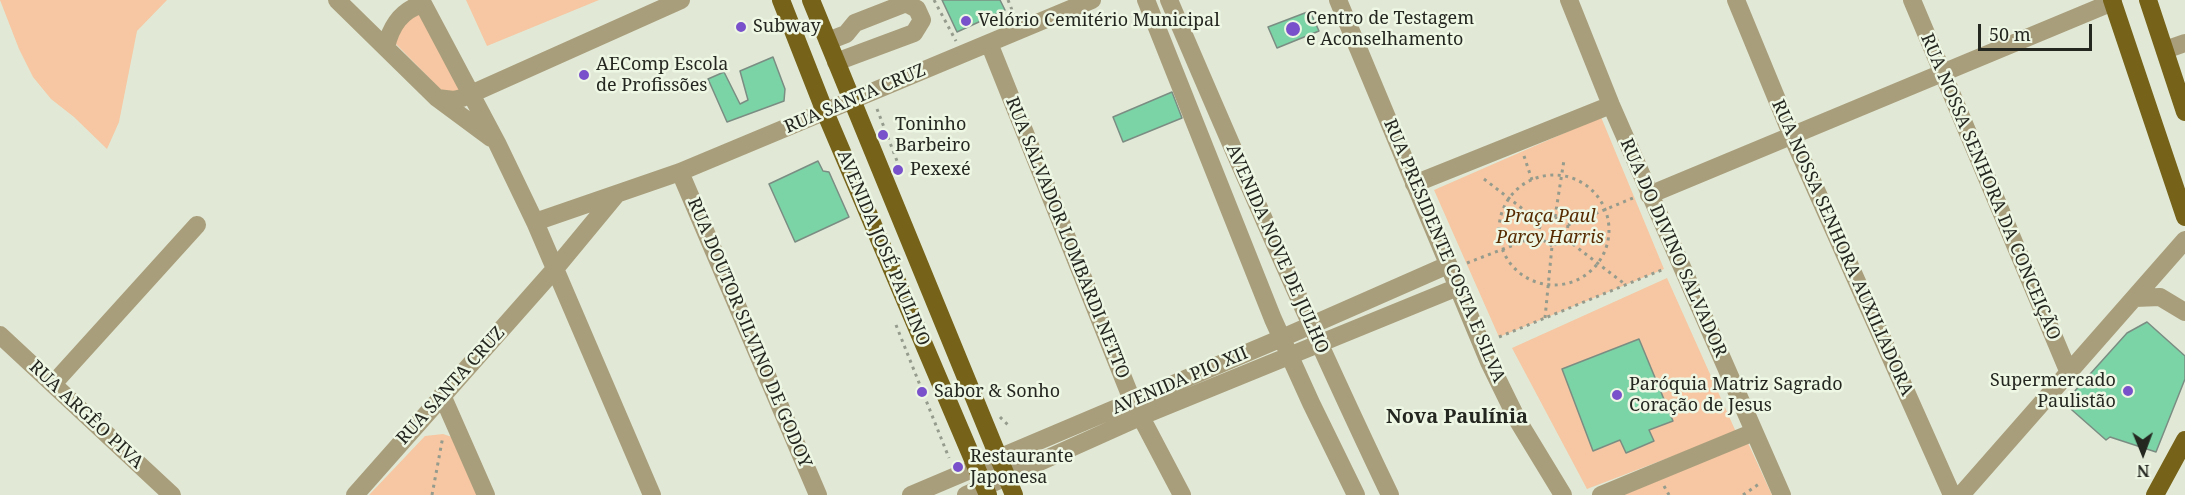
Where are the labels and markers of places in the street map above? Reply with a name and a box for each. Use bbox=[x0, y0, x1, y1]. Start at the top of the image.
place label: Centro de Testagem e Aconselhamento bbox=[1306, 8, 1474, 50]
place label: Velório Cemitério Municipal bbox=[978, 10, 1220, 32]
marker: Velório Cemitério Municipal bbox=[959, 14, 973, 28]
place label: Subway bbox=[753, 16, 821, 38]
marker: Subway bbox=[734, 20, 748, 34]
marker: Centro de Testagem e Aconselhamento bbox=[1284, 20, 1302, 38]
place label: AEComp Escola de Profissões bbox=[596, 54, 728, 97]
marker: AEComp Escola de Profissões bbox=[577, 68, 591, 82]
place label: Toninho Barbeiro bbox=[895, 114, 971, 156]
marker: Toninho Barbeiro bbox=[876, 128, 890, 142]
place label: Pexexé bbox=[910, 159, 971, 181]
marker: Pexexé bbox=[891, 163, 905, 177]
place label: Supermercado Paulistão bbox=[1990, 370, 2116, 412]
place label: Paróquia Matriz Sagrado Coração de Jesus bbox=[1629, 374, 1843, 416]
place label: Sabor & Sonho bbox=[934, 381, 1060, 403]
marker: Supermercado Paulistão bbox=[2121, 384, 2135, 398]
marker: Sabor & Sonho bbox=[915, 385, 929, 399]
marker: Paróquia Matriz Sagrado Coração de Jesus bbox=[1610, 388, 1624, 402]
place label: Restaurante Japonesa bbox=[970, 446, 1073, 488]
marker: Restaurante Japonesa bbox=[951, 460, 965, 474]

